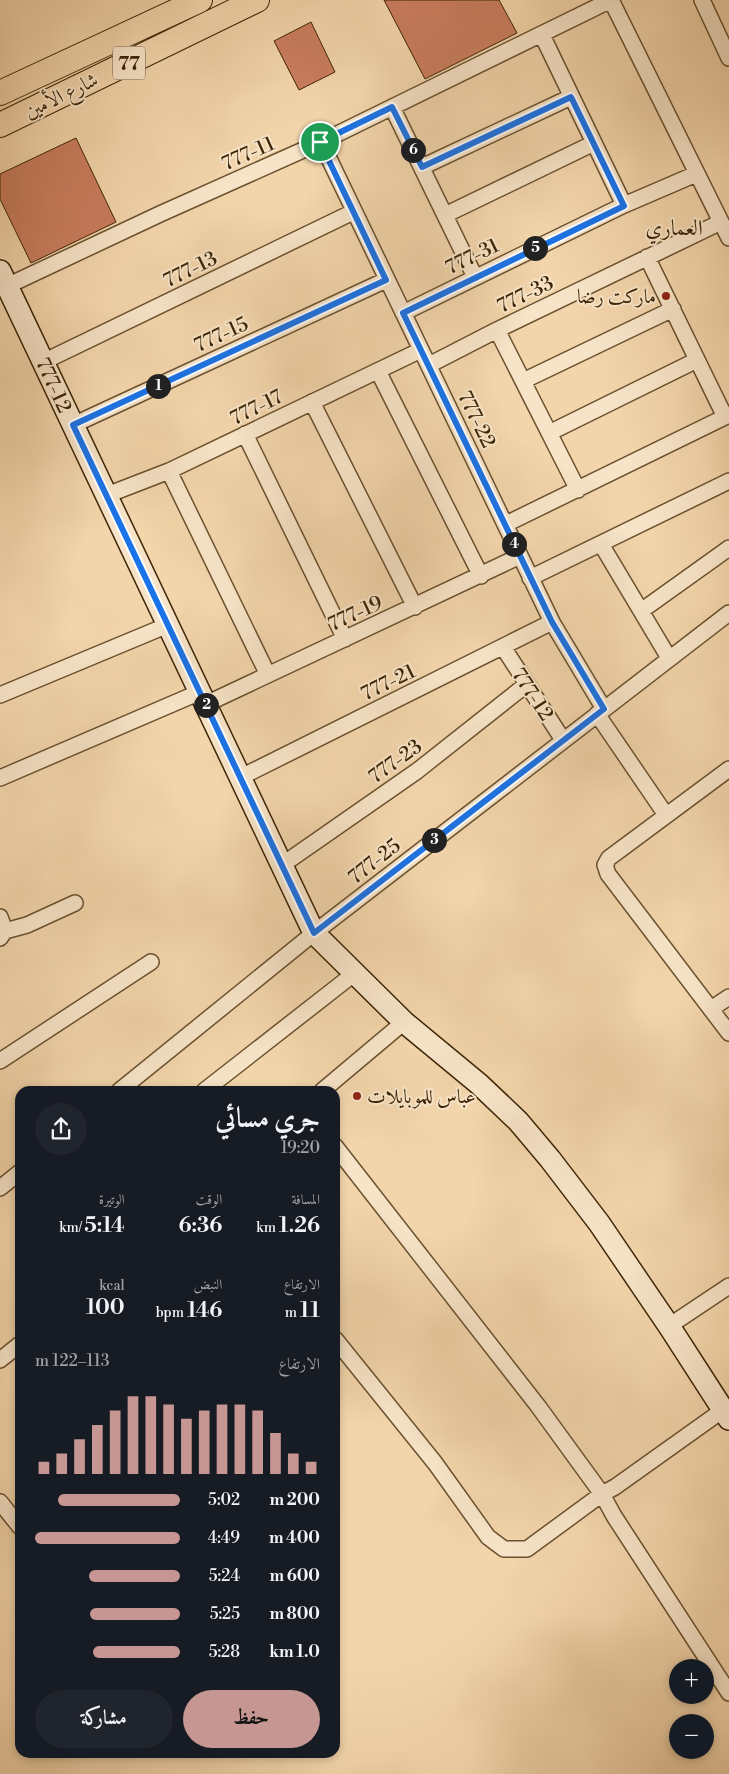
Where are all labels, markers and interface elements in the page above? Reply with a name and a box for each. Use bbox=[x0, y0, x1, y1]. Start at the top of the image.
road number: 77 bbox=[113, 46, 145, 80]
street label: شارع الأمين bbox=[19, 64, 104, 128]
pin bbox=[299, 121, 341, 163]
icon: arrive bbox=[306, 128, 334, 156]
street label: 777-11 bbox=[218, 132, 279, 177]
pin: 6 bbox=[400, 138, 426, 162]
text: 6 bbox=[409, 141, 418, 159]
district label: العماري bbox=[645, 215, 703, 245]
street label: 777-31 bbox=[442, 234, 504, 281]
pin: 5 bbox=[522, 236, 548, 260]
text: 5 bbox=[531, 239, 540, 257]
street label: 777-13 bbox=[159, 247, 222, 294]
street label: 777-33 bbox=[493, 271, 558, 320]
place label: ماركت رضا bbox=[577, 285, 656, 310]
marker: ماركت رضا bbox=[660, 290, 672, 302]
street label: 777-15 bbox=[190, 312, 253, 359]
street label: 777-12 bbox=[29, 354, 76, 417]
pin: 1 bbox=[146, 374, 170, 398]
text: 1 bbox=[155, 377, 162, 395]
street label: 777-17 bbox=[226, 385, 287, 432]
street label: 777-22 bbox=[451, 387, 500, 452]
pin: 4 bbox=[502, 532, 526, 556]
text: 4 bbox=[510, 535, 519, 553]
street label: 777-19 bbox=[324, 591, 387, 638]
street label: 777-21 bbox=[357, 659, 420, 707]
street label: 777-12 bbox=[505, 664, 558, 726]
pin: 2 bbox=[194, 692, 218, 718]
text: 2 bbox=[202, 696, 211, 714]
street label: 777-23 bbox=[364, 734, 427, 790]
pin: 3 bbox=[422, 828, 446, 852]
text: 3 bbox=[430, 831, 439, 849]
street label: 777-25 bbox=[344, 834, 406, 890]
place label: عباس للموبايلات bbox=[367, 1085, 476, 1110]
marker: عباس للموبايلات bbox=[351, 1090, 363, 1102]
text: جري مسائي bbox=[215, 1101, 320, 1136]
button: share bbox=[35, 1103, 87, 1155]
text: 19:20 bbox=[281, 1138, 320, 1158]
text: الوتيرة bbox=[99, 1191, 125, 1209]
text: الوقت bbox=[196, 1191, 222, 1209]
text: المسافة bbox=[291, 1191, 320, 1209]
text: 5:14 bbox=[84, 1213, 125, 1239]
text: 6:36 bbox=[179, 1213, 222, 1239]
text: 1.26 bbox=[279, 1213, 320, 1239]
text: /km bbox=[59, 1219, 84, 1237]
text: km bbox=[256, 1219, 279, 1237]
text: النبض bbox=[193, 1276, 222, 1294]
text: الارتفاع bbox=[284, 1276, 320, 1294]
text: kcal bbox=[99, 1277, 125, 1295]
text: 100 bbox=[86, 1295, 125, 1321]
text: 146 bbox=[187, 1298, 222, 1324]
text: 11 bbox=[300, 1298, 320, 1324]
text: bpm bbox=[156, 1304, 187, 1322]
text: m bbox=[285, 1304, 300, 1322]
text: 113–122 m bbox=[35, 1351, 110, 1371]
text: الارتفاع bbox=[278, 1354, 320, 1374]
text: 5:02 bbox=[208, 1490, 240, 1510]
text: 200 m bbox=[270, 1490, 320, 1510]
text: 4:49 bbox=[208, 1528, 240, 1548]
text: 400 m bbox=[269, 1528, 320, 1548]
text: 5:24 bbox=[209, 1566, 240, 1586]
text: 600 m bbox=[270, 1566, 320, 1586]
text: 5:25 bbox=[210, 1604, 240, 1624]
text: 800 m bbox=[269, 1604, 320, 1624]
text: 5:28 bbox=[209, 1642, 240, 1662]
text: 1.0 km bbox=[269, 1642, 320, 1662]
map controls bbox=[669, 1659, 714, 1759]
button: + bbox=[669, 1659, 714, 1704]
button: مشاركة bbox=[35, 1690, 173, 1748]
button: حفظ bbox=[183, 1690, 320, 1748]
button: − bbox=[669, 1714, 714, 1759]

